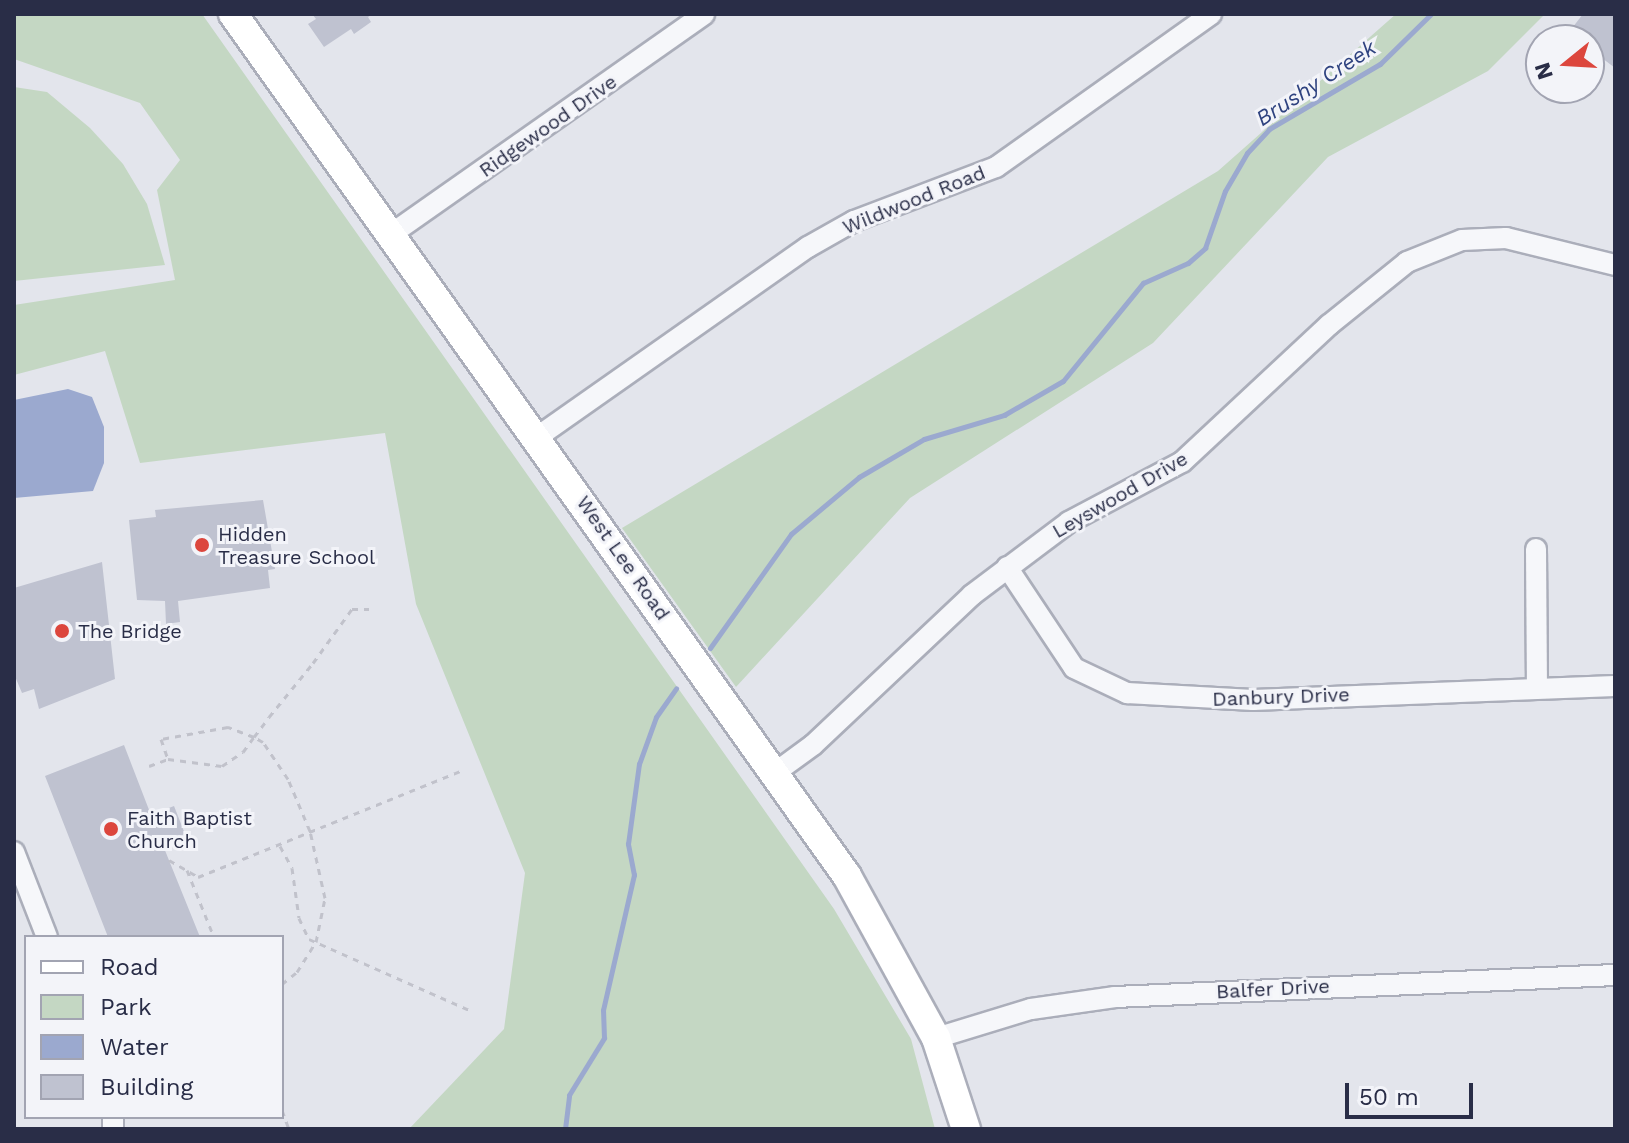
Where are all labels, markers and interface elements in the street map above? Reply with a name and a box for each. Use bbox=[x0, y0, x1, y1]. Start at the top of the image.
north arrow bbox=[1525, 24, 1605, 104]
water label: Brushy Creek bbox=[1251, 34, 1381, 132]
text: N bbox=[1529, 59, 1558, 83]
street label: Ridgewood Drive bbox=[475, 70, 621, 182]
street label: Wildwood Road bbox=[839, 160, 989, 240]
street label: Leyswood Drive bbox=[1048, 447, 1192, 543]
street label: West Lee Road bbox=[571, 491, 675, 625]
place label: Hidden Treasure School bbox=[218, 522, 375, 569]
marker: Hidden Treasure School bbox=[193, 536, 211, 554]
place label: The Bridge bbox=[78, 619, 182, 643]
marker: The Bridge bbox=[53, 622, 71, 640]
street label: Danbury Drive bbox=[1212, 683, 1350, 711]
place label: Faith Baptist Church bbox=[127, 806, 252, 853]
marker: Faith Baptist Church bbox=[102, 820, 120, 838]
legend bbox=[24, 935, 284, 1119]
text: Road bbox=[100, 953, 159, 981]
street label: Balfer Drive bbox=[1215, 974, 1331, 1004]
text: Park bbox=[100, 993, 152, 1021]
text: Water bbox=[100, 1033, 169, 1061]
scale bar bbox=[1349, 1067, 1477, 1117]
text: Building bbox=[100, 1073, 193, 1101]
text: 50 m bbox=[1359, 1083, 1419, 1111]

